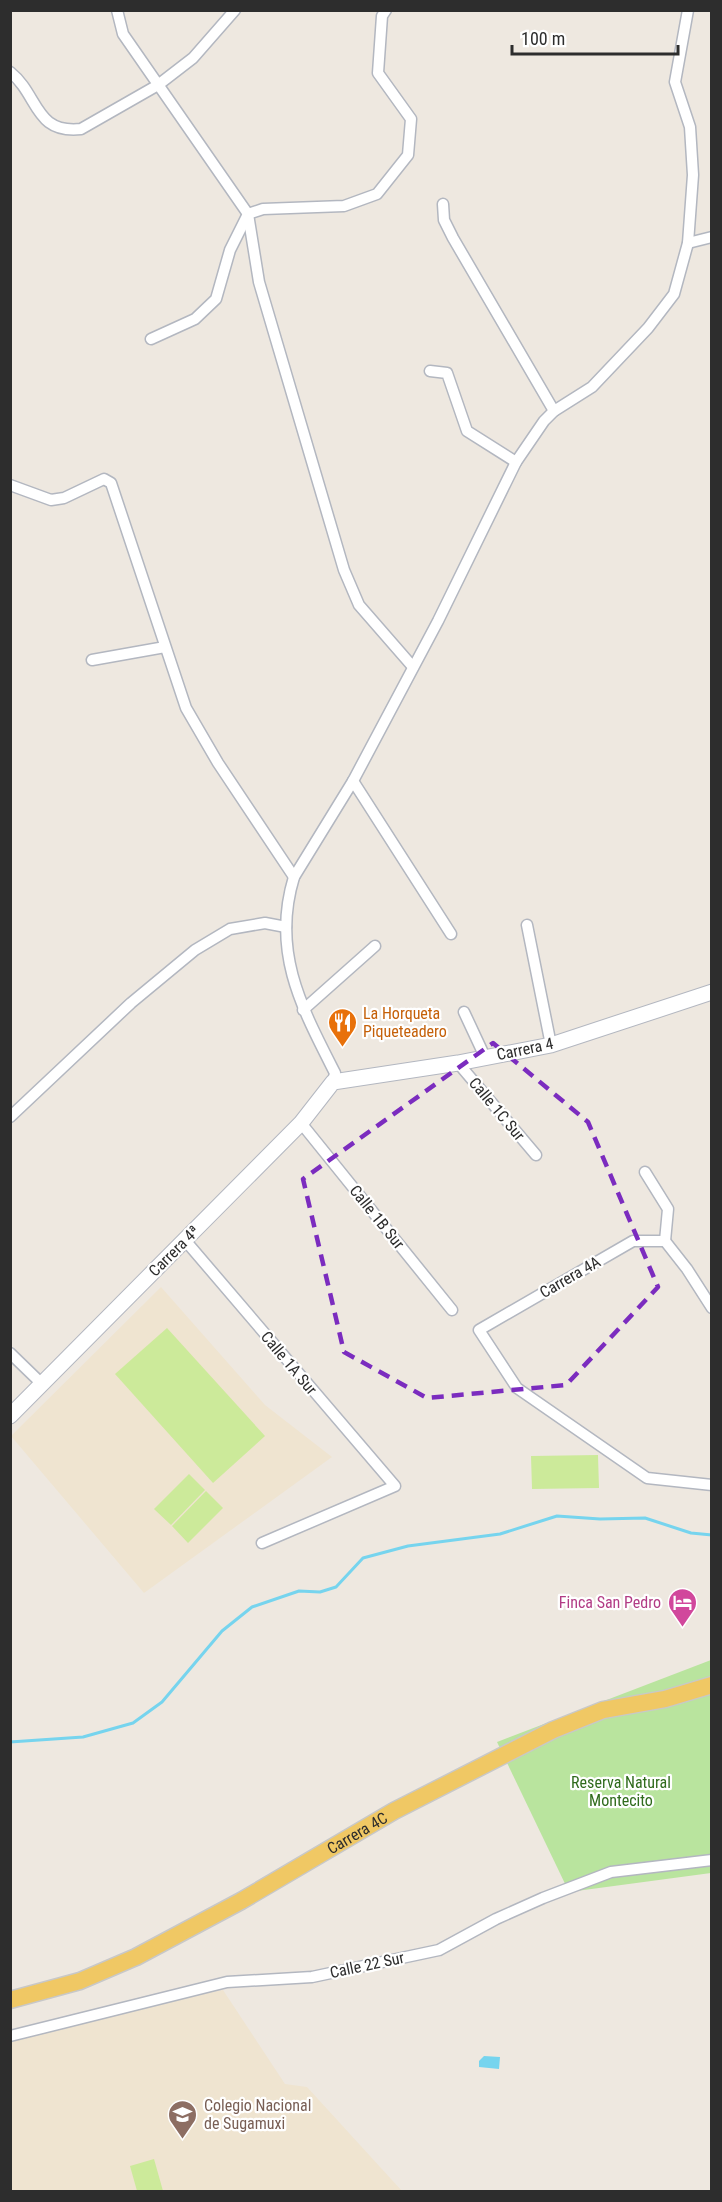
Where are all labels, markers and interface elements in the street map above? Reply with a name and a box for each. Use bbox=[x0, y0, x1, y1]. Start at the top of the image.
scale bar bbox=[512, 18, 678, 56]
text: 100 m bbox=[521, 28, 565, 49]
place label: La Horqueta Piqueteadero bbox=[363, 1004, 447, 1041]
restaurant icon: La Horqueta Piqueteadero bbox=[326, 1006, 358, 1048]
street label: Carrera 4 bbox=[495, 1034, 555, 1064]
street label: Calle 1C Sur bbox=[465, 1073, 529, 1145]
street label: Calle 1B Sur bbox=[346, 1181, 409, 1253]
street label: Carrera 4ª bbox=[145, 1222, 203, 1280]
street label: Carrera 4A bbox=[536, 1252, 604, 1302]
street label: Calle 1A Sur bbox=[257, 1327, 321, 1399]
hotel icon: Finca San Pedro bbox=[666, 1586, 698, 1628]
place label: Finca San Pedro bbox=[559, 1593, 661, 1612]
park label: Reserva Natural Montecito bbox=[571, 1773, 671, 1810]
street label: Carrera 4C bbox=[323, 1808, 391, 1858]
street label: Calle 22 Sur bbox=[328, 1948, 406, 1982]
place label: Colegio Nacional de Sugamuxi bbox=[204, 2096, 311, 2133]
school or university icon: Colegio Nacional de Sugamuxi bbox=[167, 2098, 199, 2140]

